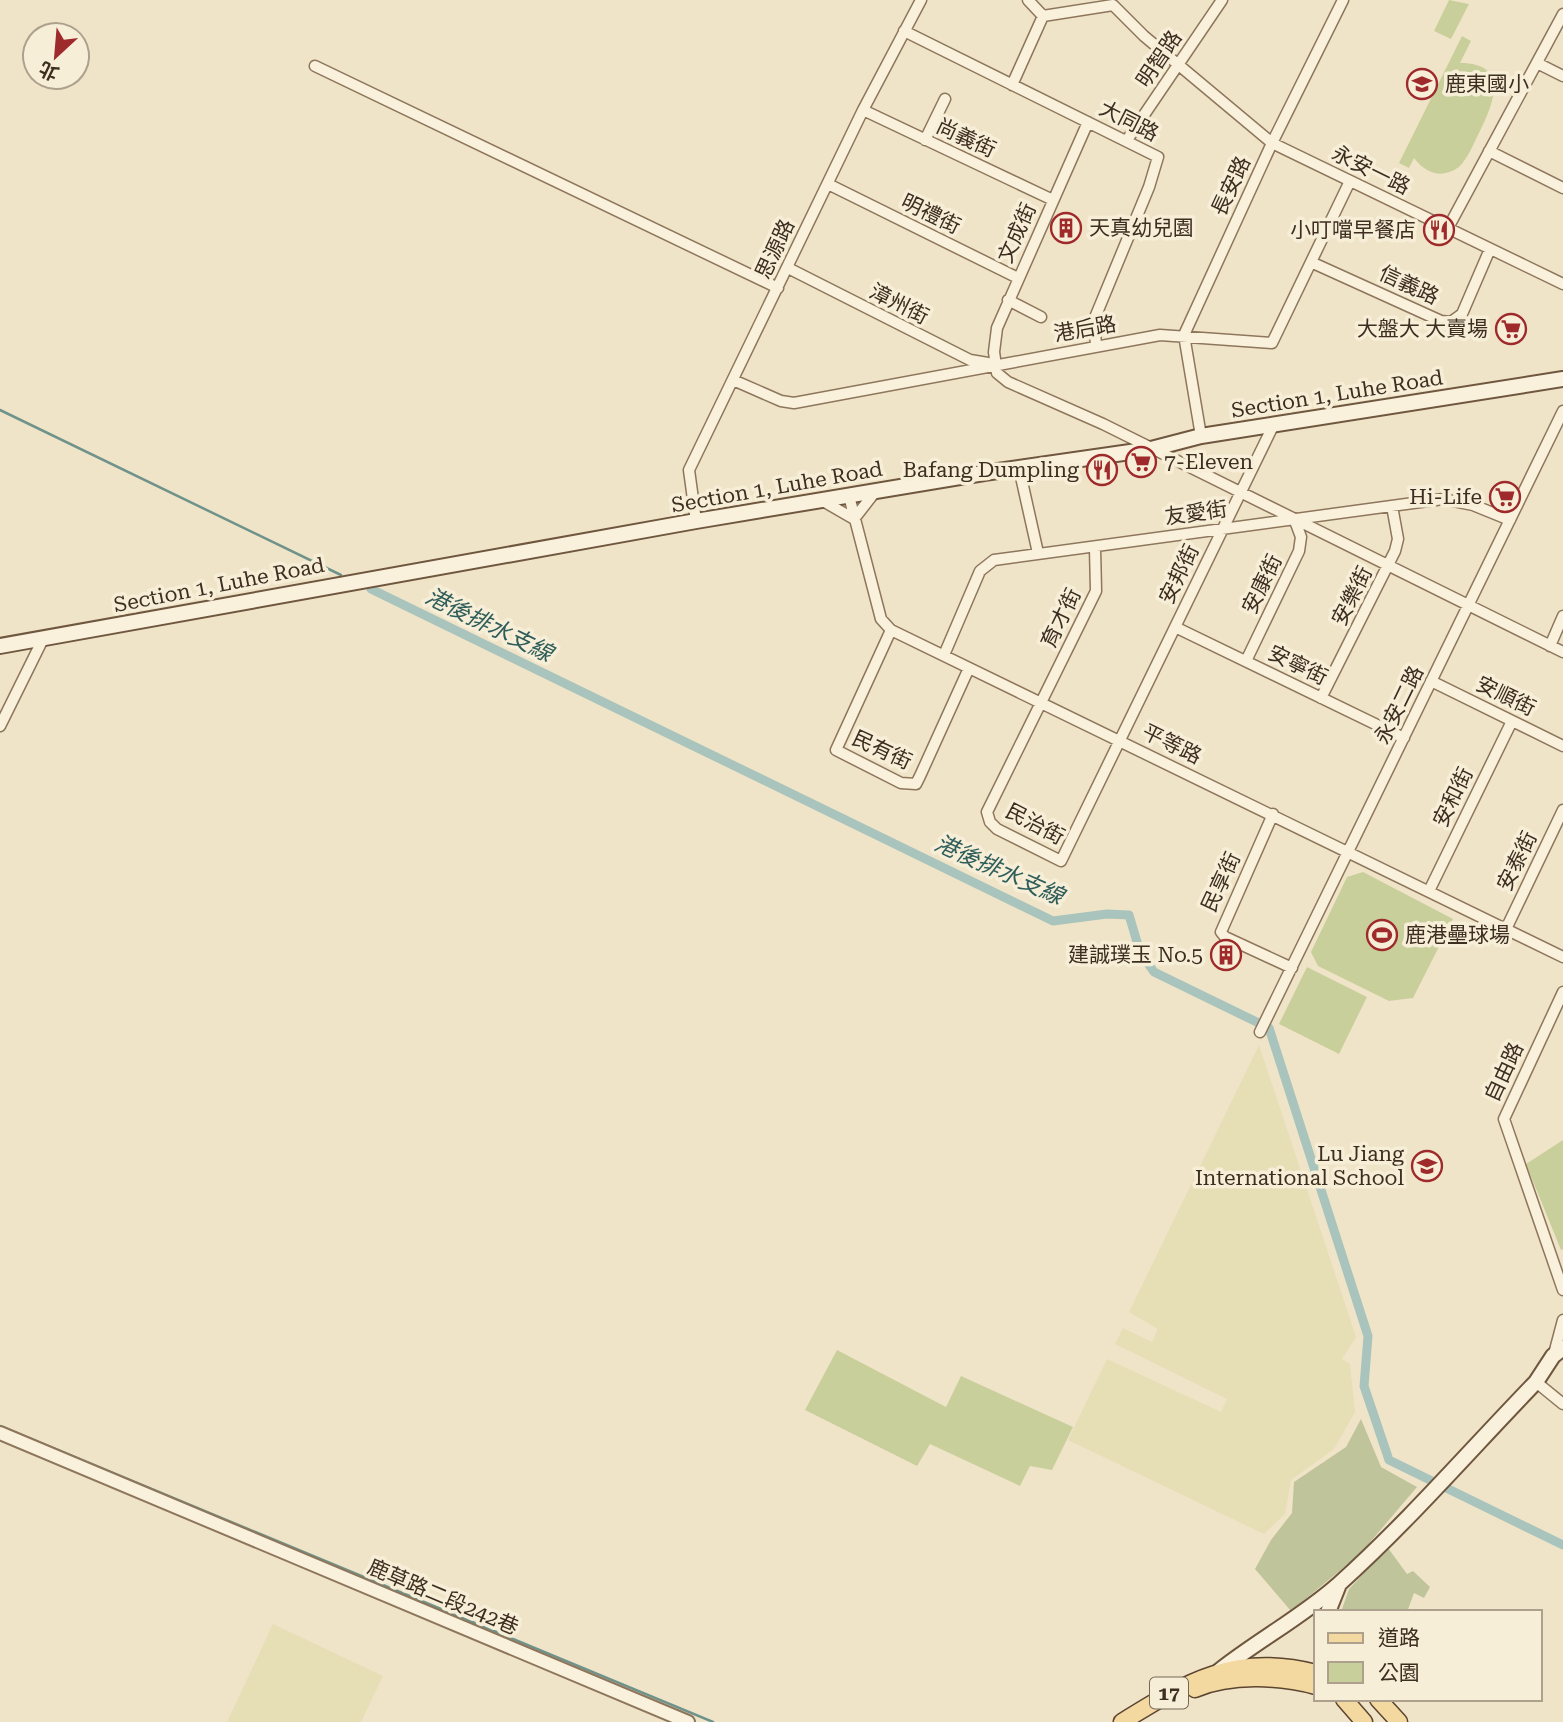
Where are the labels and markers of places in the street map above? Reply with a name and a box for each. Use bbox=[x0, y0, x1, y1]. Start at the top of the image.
school or university icon: 鹿東國小 bbox=[1405, 67, 1439, 101]
place label: 鹿東國小 bbox=[1445, 72, 1529, 96]
building icon: 天真幼兒園 bbox=[1049, 211, 1083, 245]
restaurant icon: 小叮噹早餐店 bbox=[1422, 213, 1456, 247]
place label: 天真幼兒園 bbox=[1089, 216, 1194, 240]
place label: 小叮噹早餐店 bbox=[1290, 218, 1416, 242]
supermarket icon: 大盤大 大賣場 bbox=[1494, 312, 1528, 346]
place label: 大盤大 大賣場 bbox=[1357, 317, 1488, 341]
supermarket icon: 7-Eleven bbox=[1124, 445, 1158, 479]
place label: 7-Eleven bbox=[1164, 450, 1254, 474]
restaurant icon: Bafang Dumpling bbox=[1085, 453, 1119, 487]
place label: Bafang Dumpling bbox=[903, 458, 1079, 482]
supermarket icon: Hi-Life bbox=[1488, 480, 1522, 514]
place label: Hi-Life bbox=[1409, 485, 1482, 509]
sports icon: 鹿港壘球場 bbox=[1365, 918, 1399, 952]
place label: 鹿港壘球場 bbox=[1405, 923, 1510, 947]
building icon: 建誠璞玉 No.5 bbox=[1209, 938, 1243, 972]
place label: 建誠璞玉 No.5 bbox=[1068, 943, 1203, 967]
place label: Lu Jiang International School bbox=[1195, 1142, 1405, 1190]
school or university icon: Lu Jiang International School bbox=[1410, 1149, 1444, 1183]

